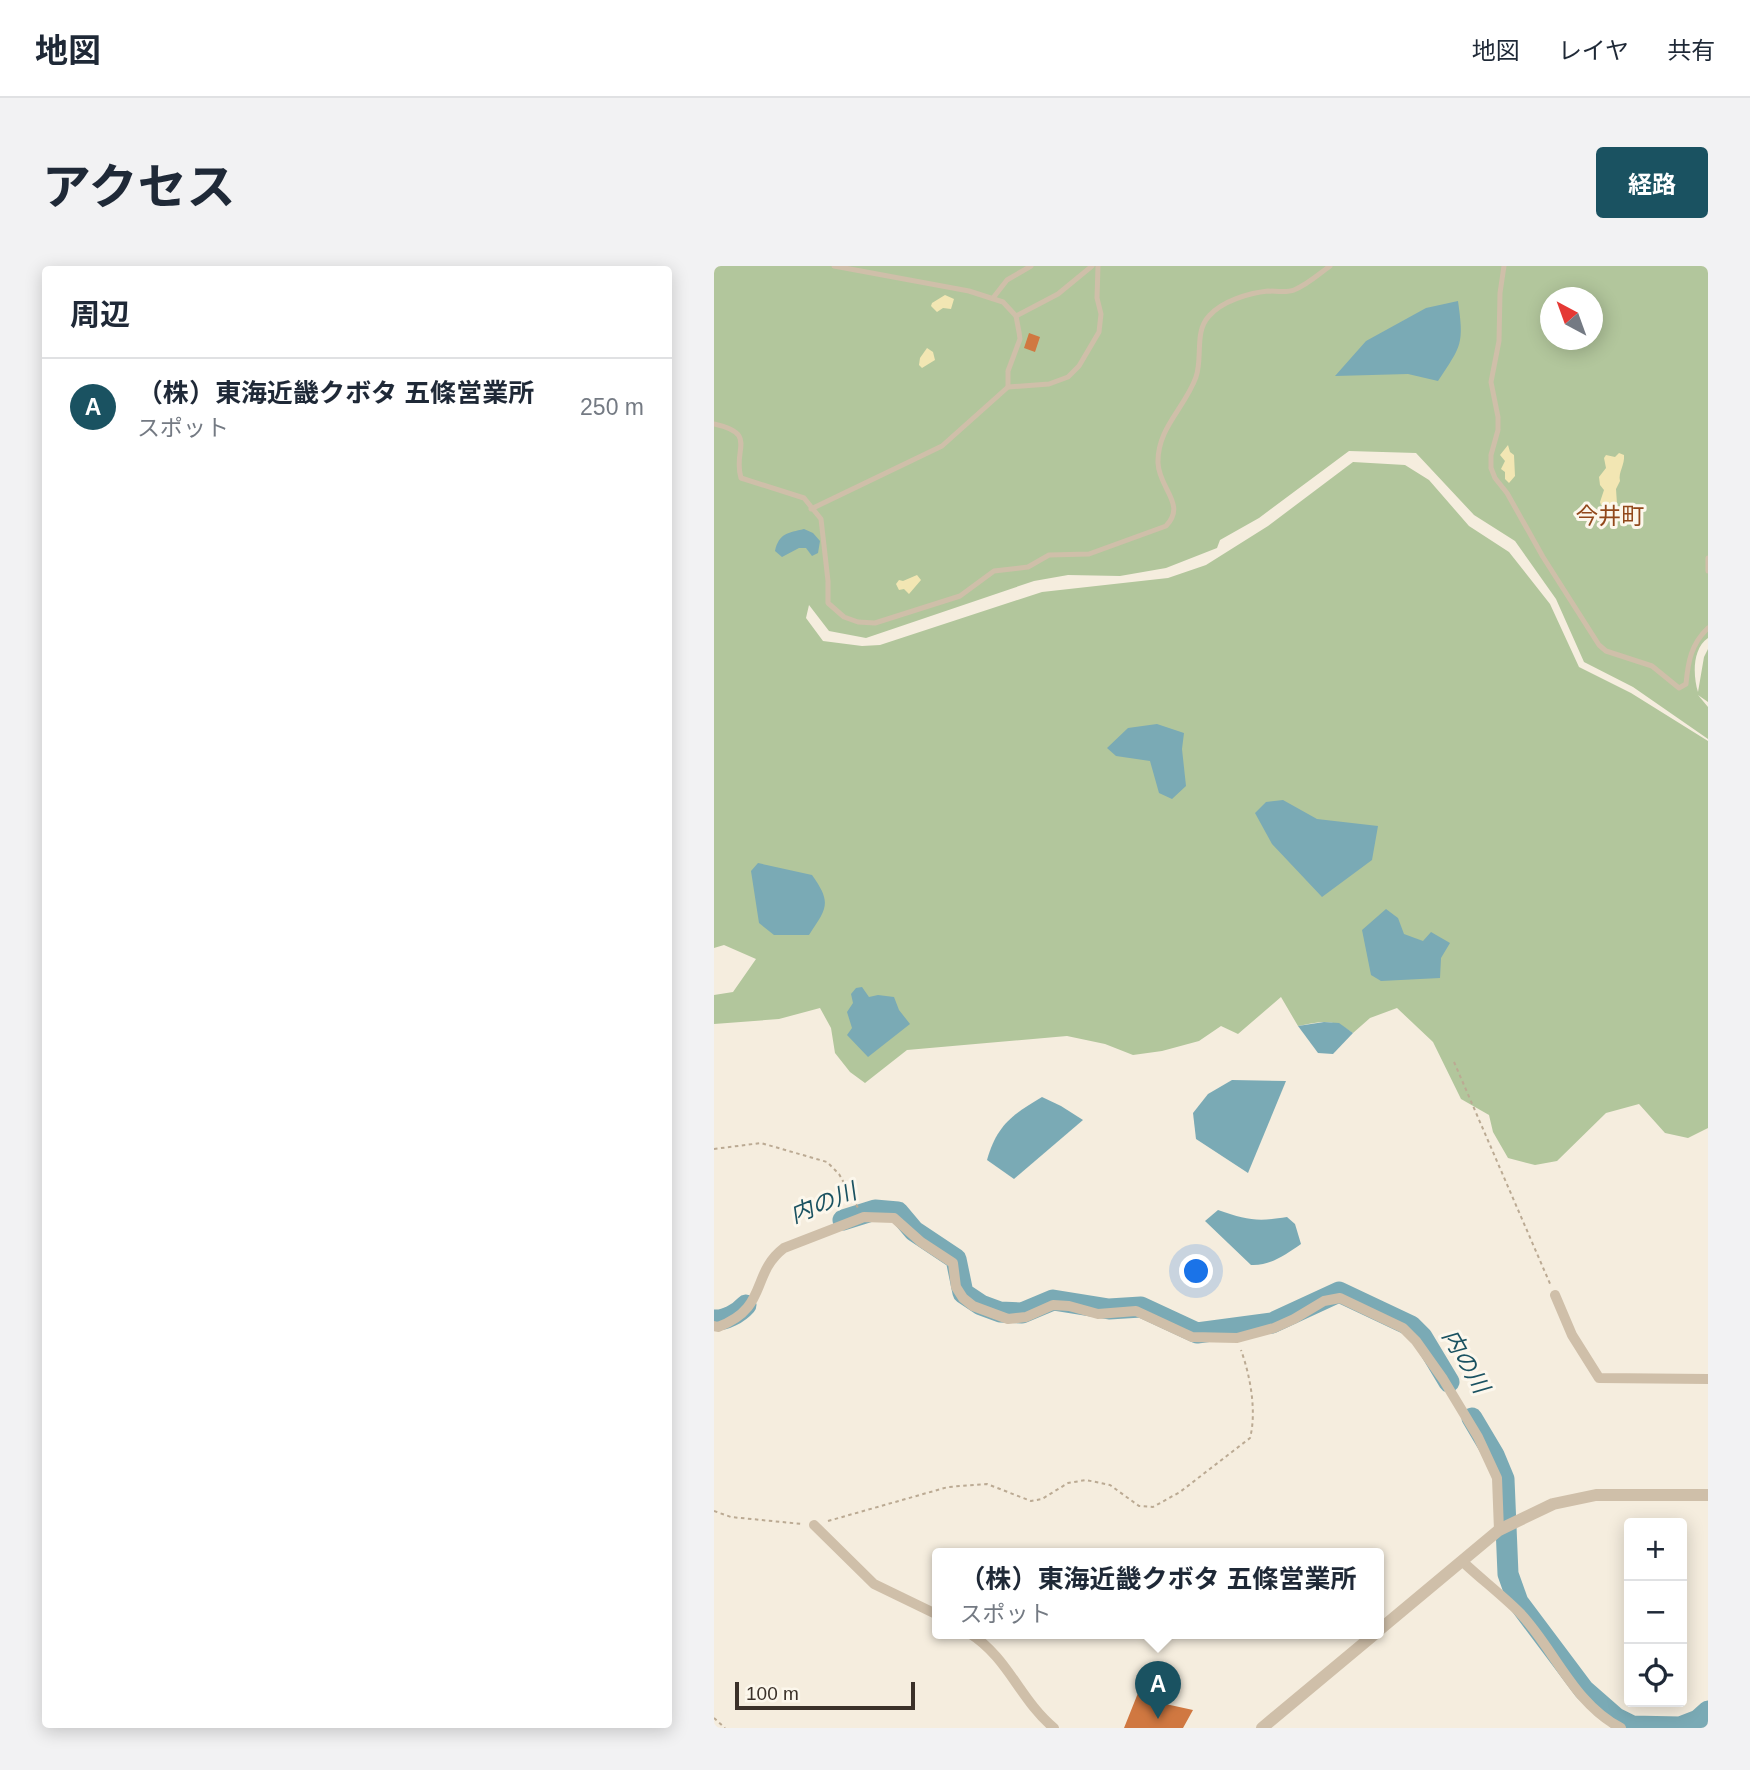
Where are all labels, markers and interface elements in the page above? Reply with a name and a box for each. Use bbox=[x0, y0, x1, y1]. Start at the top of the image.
text: 地図 bbox=[35, 32, 101, 69]
text: 地図 bbox=[1472, 37, 1520, 64]
text: レイヤ bbox=[1558, 37, 1629, 64]
text: 共有 bbox=[1667, 37, 1715, 64]
button: 経路 bbox=[1596, 147, 1708, 218]
text: アクセス bbox=[42, 160, 236, 214]
north arrow bbox=[1540, 287, 1603, 350]
text: 周辺 bbox=[70, 298, 130, 331]
text: （株）東海近畿クボタ 五條営業所 bbox=[137, 378, 534, 408]
text: A bbox=[85, 394, 101, 420]
text: 250 m bbox=[580, 394, 644, 420]
text: スポット bbox=[137, 415, 229, 441]
district label: 今井町 bbox=[1576, 503, 1645, 529]
water label: 内の川 bbox=[786, 1177, 863, 1228]
your location bbox=[1179, 1254, 1213, 1288]
water label: 内の川 bbox=[1437, 1325, 1496, 1400]
map controls bbox=[1624, 1518, 1687, 1707]
button: + bbox=[1624, 1518, 1687, 1581]
popup bbox=[932, 1548, 1384, 1639]
text: （株）東海近畿クボタ 五條営業所 bbox=[959, 1564, 1357, 1594]
button: − bbox=[1624, 1581, 1687, 1644]
text: スポット bbox=[959, 1601, 1051, 1627]
button: locate bbox=[1624, 1644, 1687, 1707]
pin: A bbox=[1135, 1661, 1181, 1719]
scale bar bbox=[735, 1679, 915, 1711]
text: 100 m bbox=[746, 1683, 799, 1704]

